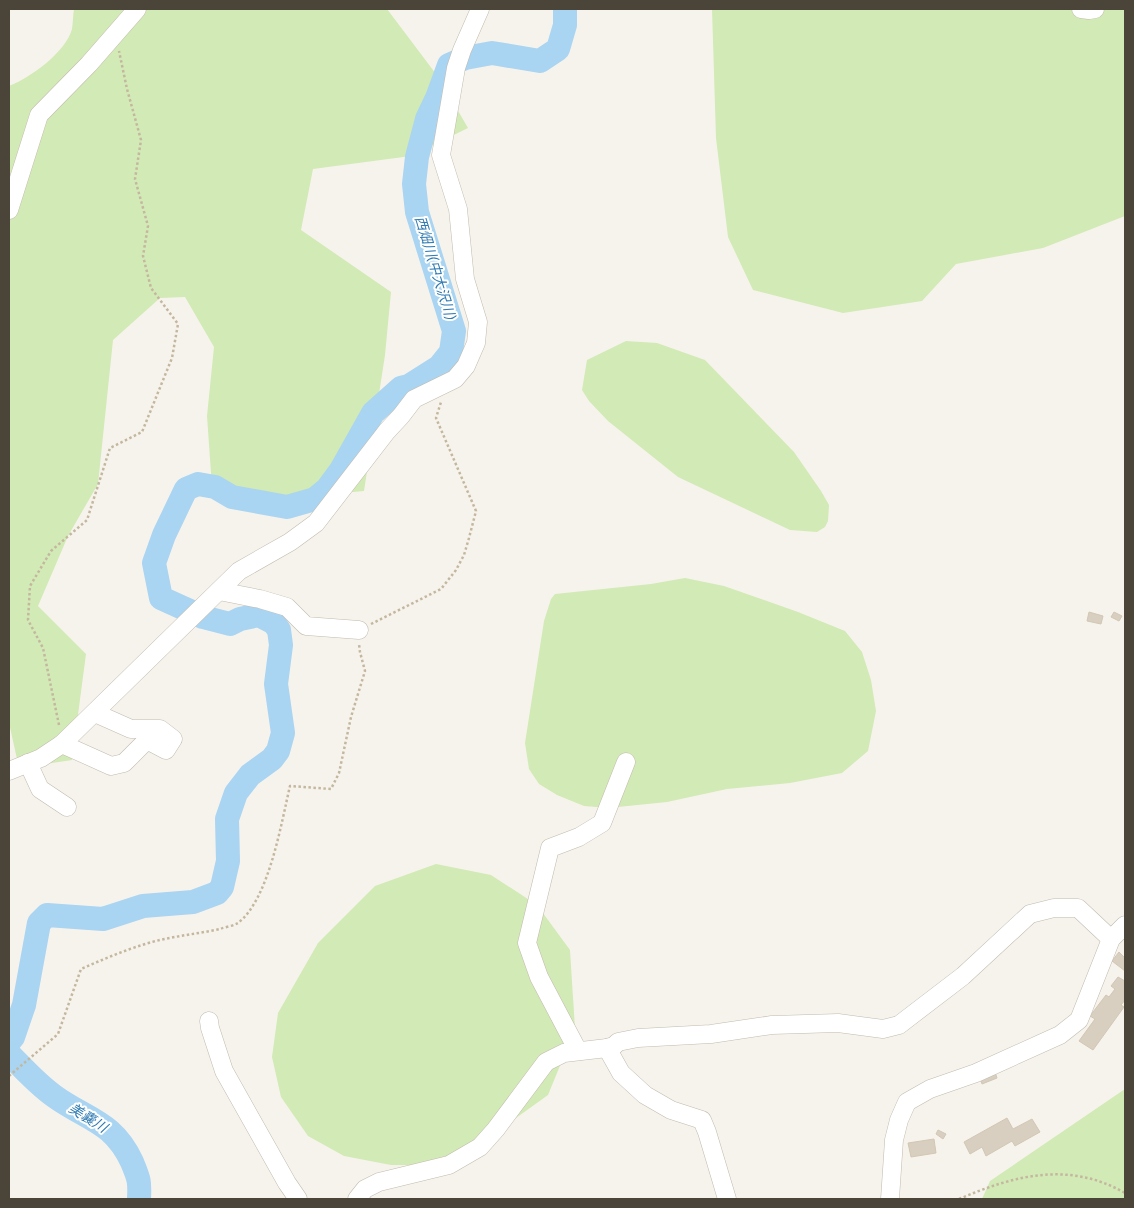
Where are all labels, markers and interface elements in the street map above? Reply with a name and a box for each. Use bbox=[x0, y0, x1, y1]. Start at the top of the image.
water label: 西畑川(中大沢川) bbox=[411, 214, 459, 322]
water label: 美嚢川 bbox=[66, 1100, 112, 1137]

